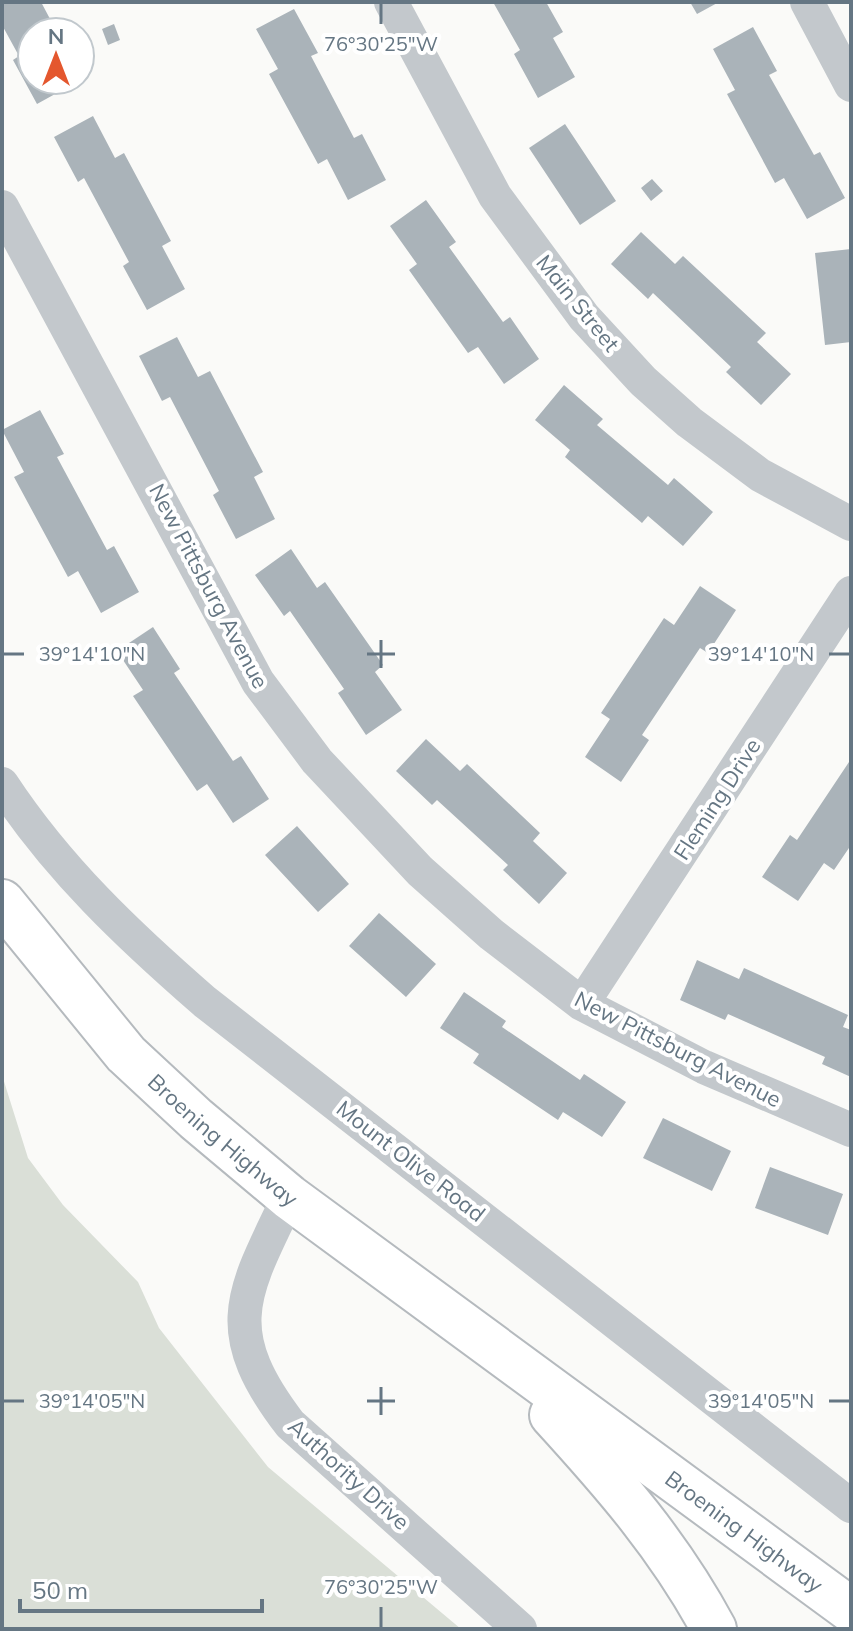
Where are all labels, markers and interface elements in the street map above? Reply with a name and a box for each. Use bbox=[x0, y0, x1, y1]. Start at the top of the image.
north arrow bbox=[16, 16, 96, 96]
text: N bbox=[48, 22, 64, 50]
text: 76°30'25"W bbox=[324, 31, 438, 56]
street label: Main Street bbox=[530, 249, 626, 357]
street label: New Pittsburg Avenue bbox=[143, 479, 275, 693]
text: 39°14'10"N bbox=[39, 641, 145, 666]
text: 39°14'10"N bbox=[708, 641, 814, 666]
street label: Fleming Drive bbox=[667, 733, 767, 865]
street label: New Pittsburg Avenue bbox=[570, 985, 786, 1113]
street label: Broening Highway bbox=[142, 1068, 304, 1213]
street label: Mount Olive Road bbox=[331, 1094, 491, 1228]
text: 39°14'05"N bbox=[39, 1388, 145, 1413]
text: 39°14'05"N bbox=[708, 1388, 814, 1413]
street label: Authority Drive bbox=[283, 1412, 415, 1536]
street label: Broening Highway bbox=[660, 1464, 829, 1599]
scale bar bbox=[20, 1563, 262, 1613]
text: 76°30'25"W bbox=[324, 1574, 438, 1599]
text: 50 m bbox=[32, 1575, 88, 1605]

